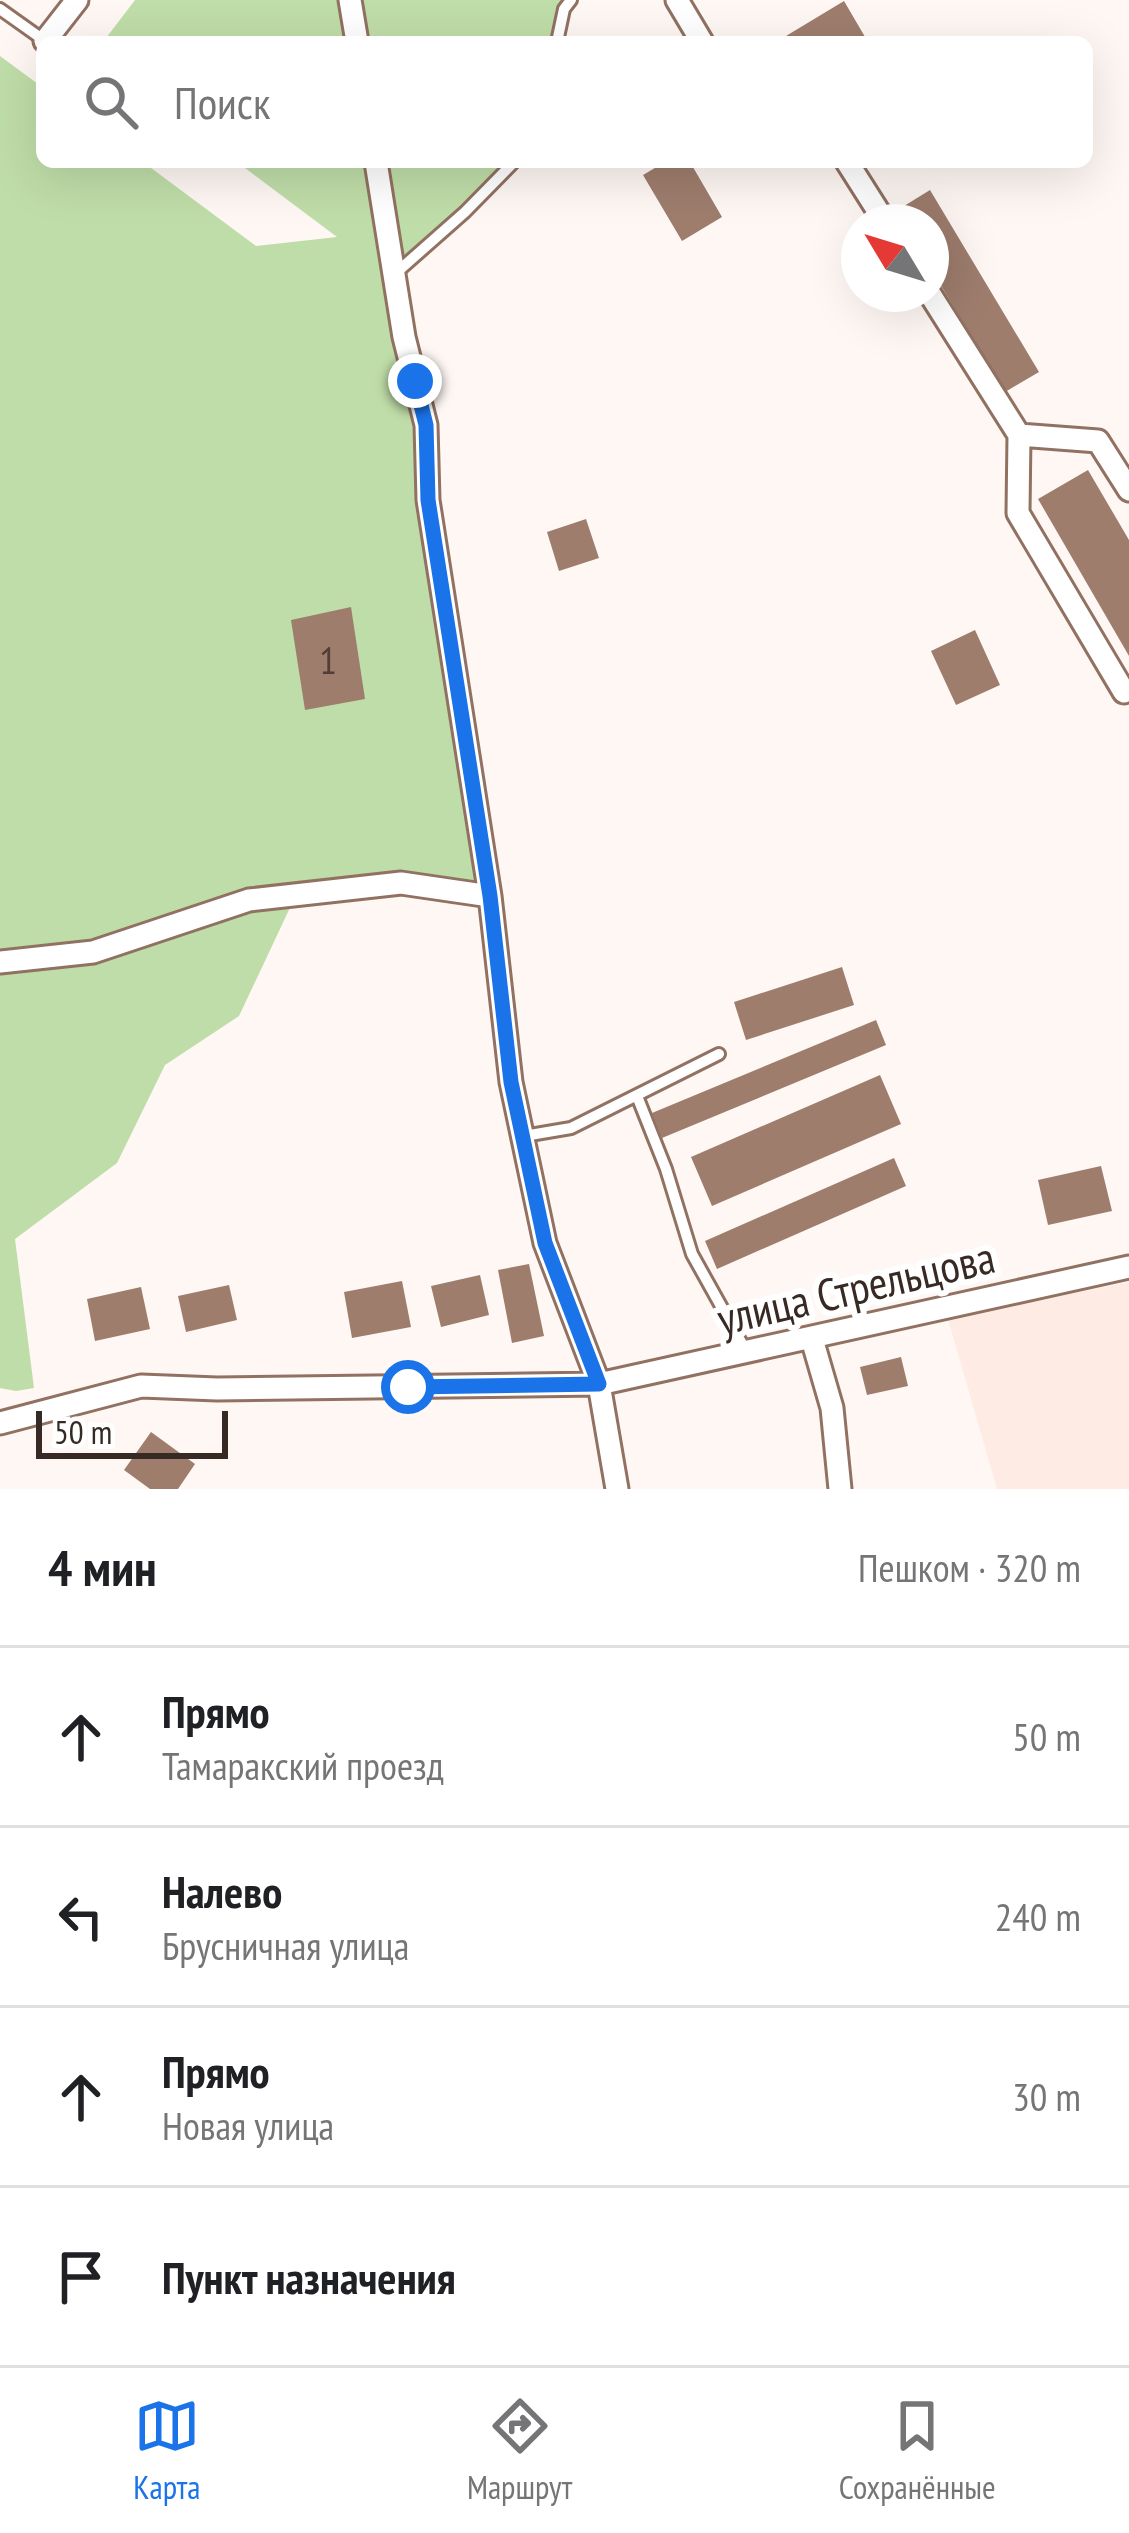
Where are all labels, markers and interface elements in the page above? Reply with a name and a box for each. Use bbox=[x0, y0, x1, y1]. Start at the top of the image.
search box bbox=[36, 36, 1093, 168]
icon: search bbox=[78, 69, 144, 135]
text: Поиск bbox=[174, 73, 270, 131]
north arrow bbox=[841, 204, 949, 312]
route end bbox=[388, 354, 442, 408]
house number: 1 bbox=[319, 634, 337, 685]
street label: улица Стрельцова bbox=[711, 1227, 1000, 1347]
route start bbox=[381, 1360, 435, 1414]
scale bar bbox=[36, 1405, 228, 1458]
text: 50 m bbox=[54, 1410, 112, 1453]
text: 4 мин bbox=[48, 1534, 157, 1600]
text: Пешком · 320 m bbox=[858, 1542, 1081, 1593]
text: Прямо bbox=[162, 1682, 270, 1740]
icon: ahead bbox=[48, 1704, 114, 1770]
text: 50 m bbox=[1012, 1711, 1081, 1762]
text: Тамаракский проезд bbox=[162, 1740, 444, 1791]
text: Налево bbox=[162, 1862, 282, 1920]
icon: left bbox=[48, 1884, 114, 1950]
text: 240 m bbox=[995, 1891, 1081, 1942]
text: Брусничная улица bbox=[162, 1920, 409, 1971]
text: Прямо bbox=[162, 2042, 270, 2100]
icon: ahead bbox=[48, 2064, 114, 2130]
text: 30 m bbox=[1012, 2071, 1081, 2122]
text: Новая улица bbox=[162, 2100, 334, 2151]
icon: arrive bbox=[48, 2244, 114, 2310]
text: Пункт назначения bbox=[162, 2248, 456, 2306]
tab: Карта bbox=[133, 2393, 200, 2508]
tab: Маршрут bbox=[467, 2393, 572, 2508]
tab: Сохранённые bbox=[839, 2393, 996, 2508]

